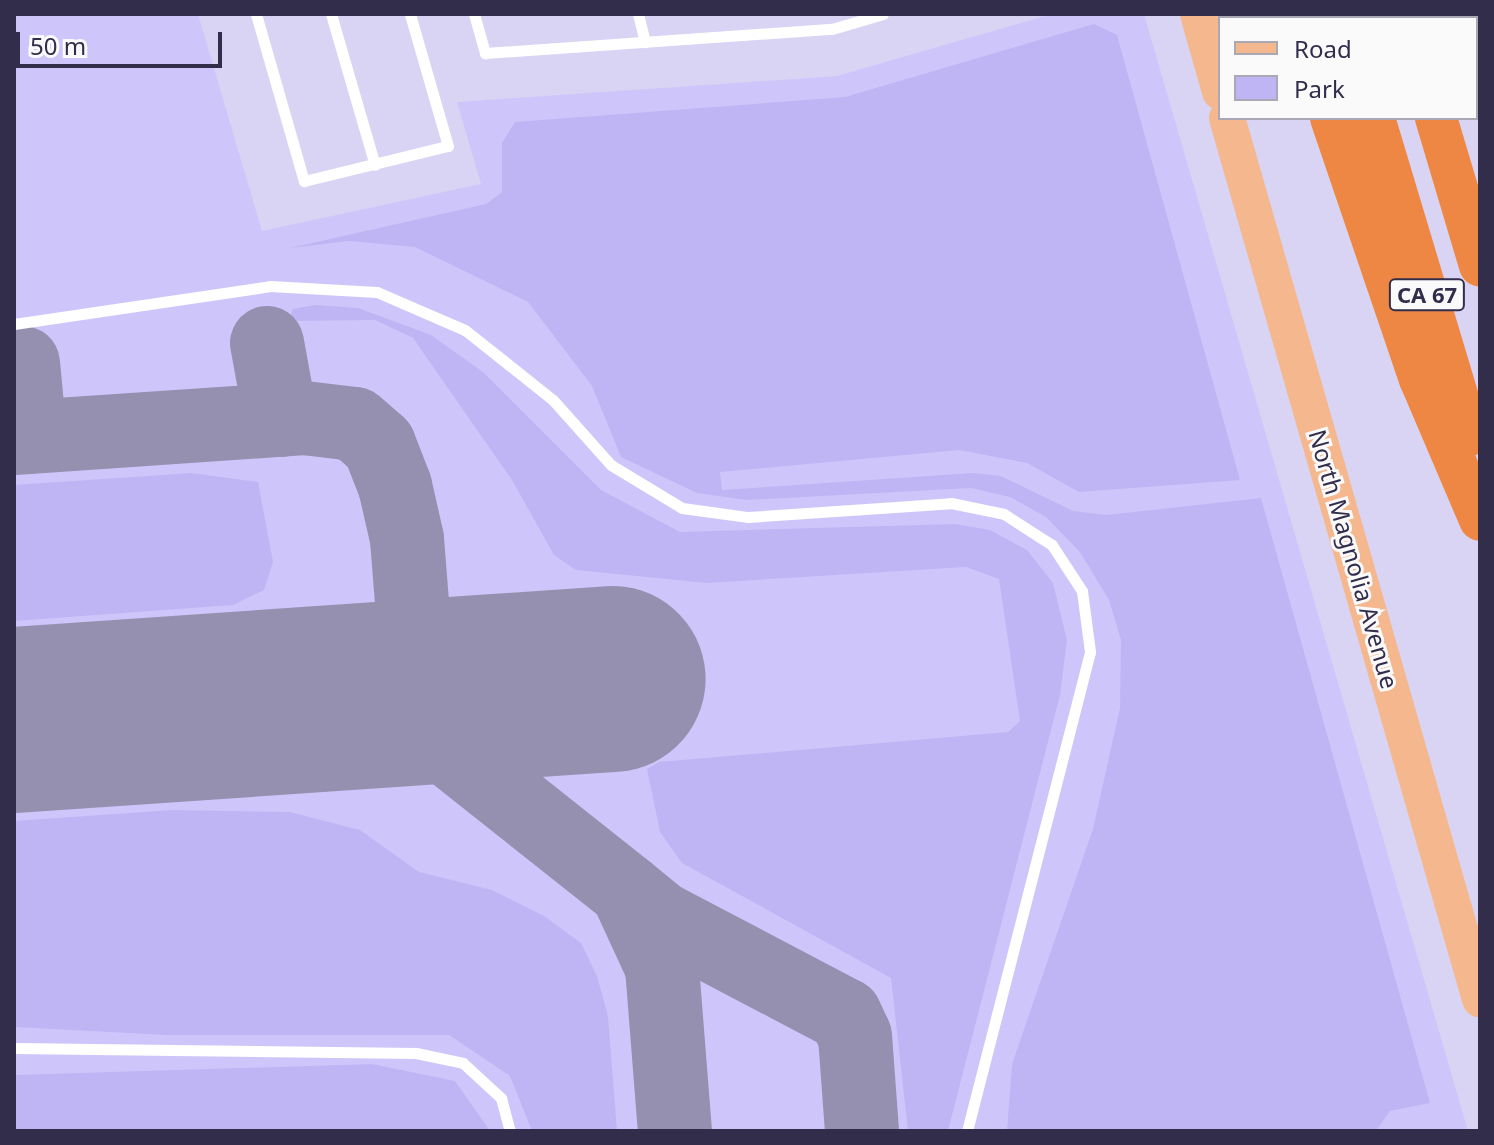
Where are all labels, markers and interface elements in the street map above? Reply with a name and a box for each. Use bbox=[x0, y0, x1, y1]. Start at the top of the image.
scale bar bbox=[20, 16, 226, 66]
legend bbox=[1218, 16, 1478, 120]
text: 50 m bbox=[30, 29, 86, 62]
text: Road bbox=[1294, 32, 1352, 65]
text: Park bbox=[1294, 72, 1345, 105]
road number: CA 67 bbox=[1387, 277, 1467, 313]
street label: North Magnolia Avenue bbox=[1303, 426, 1405, 692]

